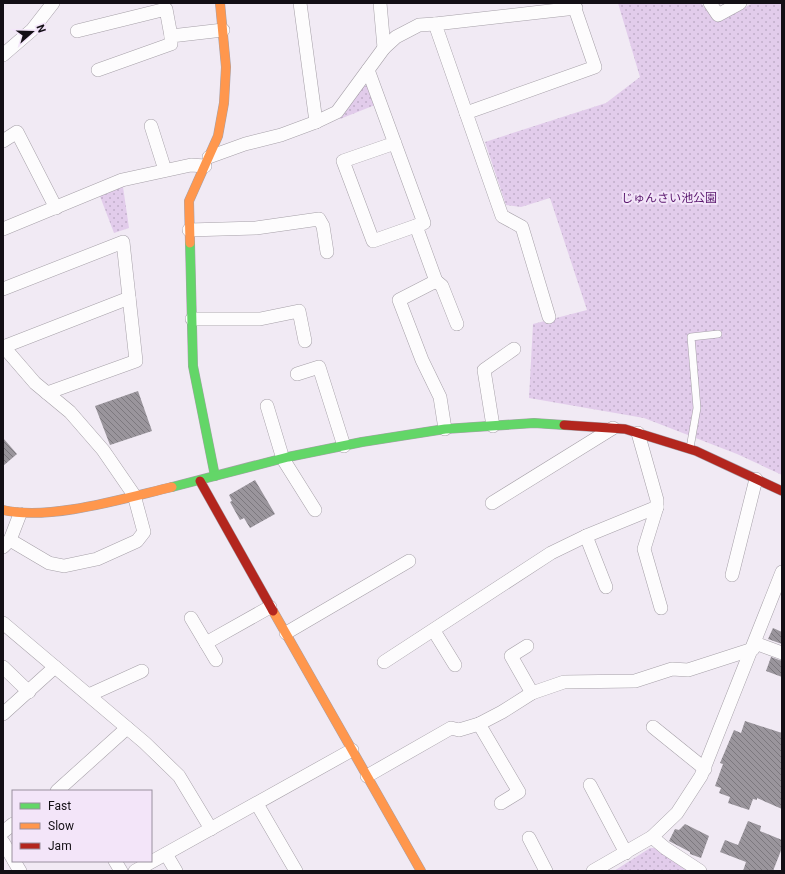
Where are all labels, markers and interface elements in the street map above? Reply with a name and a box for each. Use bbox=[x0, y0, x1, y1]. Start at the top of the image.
north arrow bbox=[12, 12, 52, 52]
text: N bbox=[33, 23, 48, 35]
park label: じゅんさい池公園 bbox=[621, 191, 717, 205]
legend bbox=[12, 790, 152, 862]
text: Fast bbox=[48, 799, 71, 813]
text: Slow bbox=[48, 819, 74, 833]
text: Jam bbox=[48, 839, 72, 853]

